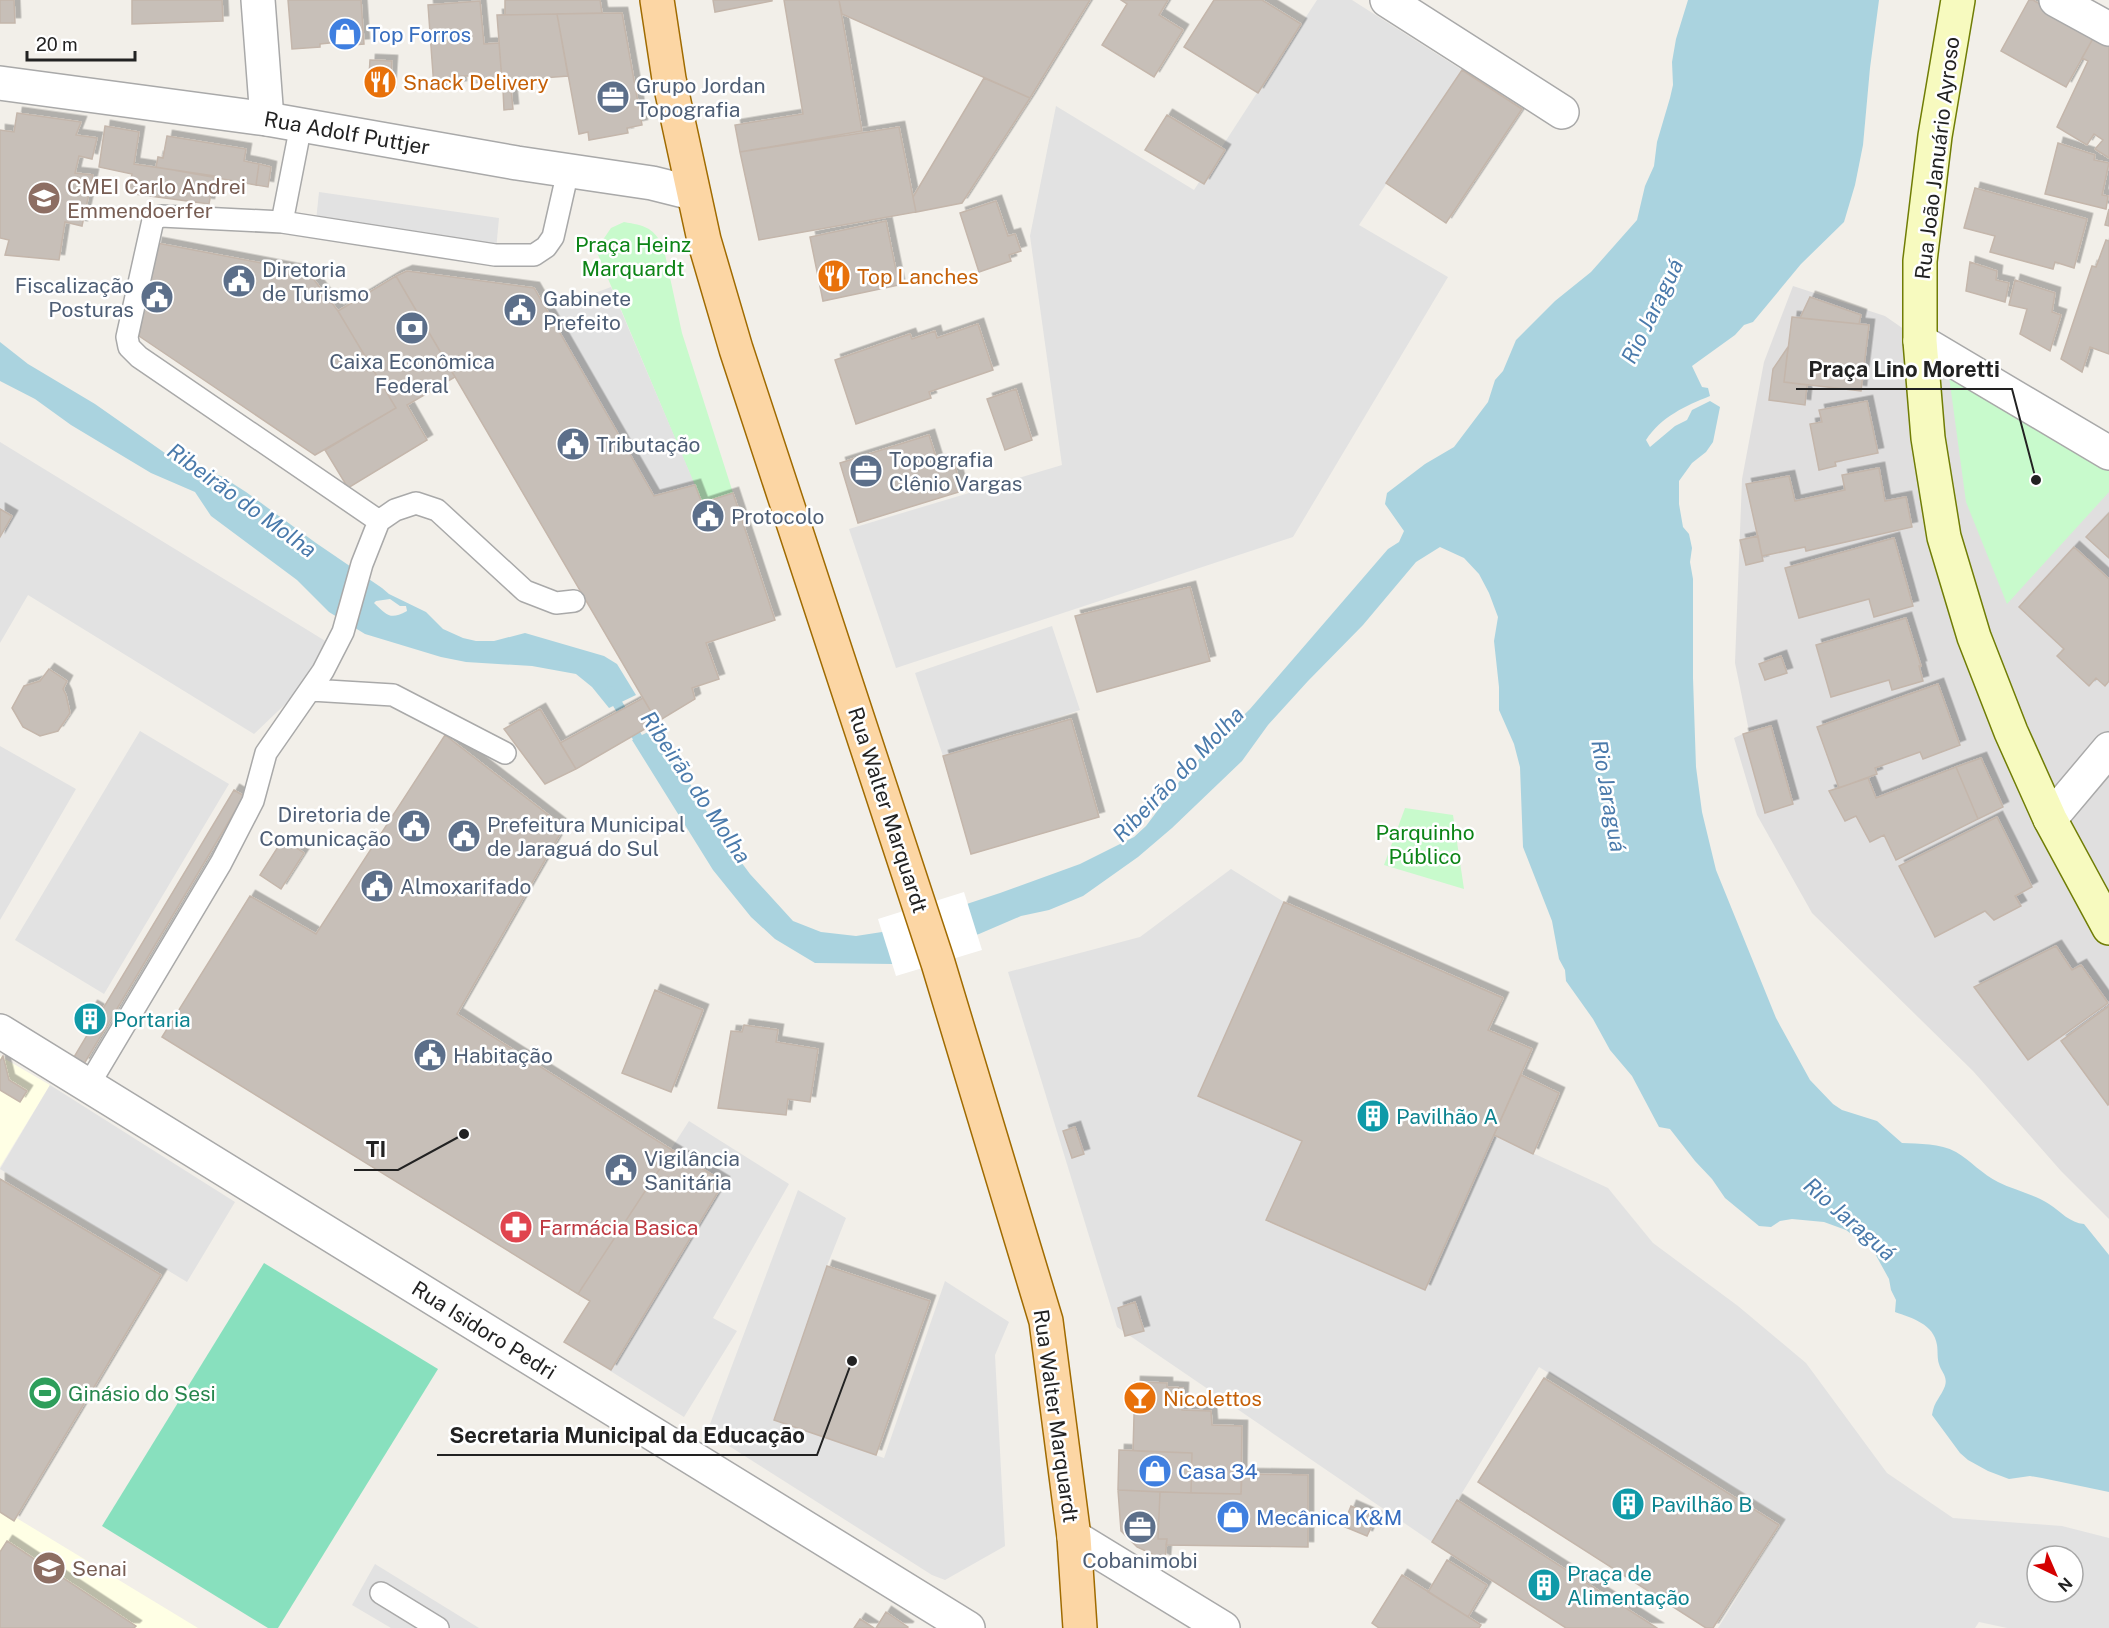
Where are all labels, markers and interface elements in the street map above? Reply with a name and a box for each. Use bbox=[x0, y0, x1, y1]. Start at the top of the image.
shop icon: Top Forros bbox=[327, 16, 363, 52]
place label: Top Forros bbox=[368, 22, 471, 47]
scale bar bbox=[27, 24, 135, 62]
text: 20 m bbox=[36, 34, 78, 55]
street label: Rua João Januário Ayroso bbox=[1910, 35, 1964, 281]
restaurant icon: Snack Delivery bbox=[362, 64, 398, 100]
place label: Snack Delivery bbox=[403, 70, 549, 95]
place label: Grupo Jordan Topografia bbox=[636, 73, 766, 122]
office icon: Grupo Jordan Topografia bbox=[595, 79, 631, 115]
street label: Rua Adolf Puttjer bbox=[262, 106, 432, 160]
place label: CMEI Carlo Andrei Emmendoerfer bbox=[67, 174, 246, 223]
school or university icon: CMEI Carlo Andrei Emmendoerfer bbox=[26, 180, 62, 216]
park label: Praça Heinz Marquardt bbox=[575, 232, 691, 281]
water label: Rio Jaraguá bbox=[1615, 254, 1689, 368]
place label: Diretoria de Turismo bbox=[262, 257, 369, 306]
restaurant icon: Top Lanches bbox=[816, 258, 852, 294]
public building icon: Diretoria de Turismo bbox=[221, 263, 257, 299]
place label: Top Lanches bbox=[857, 264, 979, 289]
place label: Fiscalização Posturas bbox=[15, 273, 134, 322]
public building icon: Fiscalização Posturas bbox=[139, 279, 175, 315]
place label: Gabinete Prefeito bbox=[543, 286, 631, 335]
public building icon: Gabinete Prefeito bbox=[502, 292, 538, 328]
bank icon: Caixa Econômica Federal bbox=[394, 310, 430, 346]
place label: Caixa Econômica Federal bbox=[329, 349, 495, 398]
callout: Praça Lino Moretti bbox=[1796, 349, 2012, 389]
text: Praça Lino Moretti bbox=[1808, 356, 2000, 382]
public building icon: Tributação bbox=[555, 426, 591, 462]
place label: Tributação bbox=[596, 432, 700, 457]
water label: Ribeirão do Molha bbox=[162, 437, 322, 563]
place label: Topografia Clênio Vargas bbox=[889, 447, 1022, 496]
office icon: Topografia Clênio Vargas bbox=[848, 453, 884, 489]
public building icon: Protocolo bbox=[690, 498, 726, 534]
place label: Protocolo bbox=[731, 504, 825, 529]
water label: Ribeirão do Molha bbox=[1107, 701, 1249, 847]
street label: Rua Walter Marquardt bbox=[843, 704, 933, 916]
water label: Ribeirão do Molha bbox=[636, 706, 756, 868]
water label: Rio Jaraguá bbox=[1586, 738, 1632, 854]
place label: Diretoria de Comunicação bbox=[259, 802, 391, 851]
public building icon: Diretoria de Comunicação bbox=[396, 808, 432, 844]
place label: Prefeitura Municipal de Jaraguá do Sul bbox=[487, 812, 685, 861]
public building icon: Prefeitura Municipal de Jaraguá do Sul bbox=[446, 818, 482, 854]
park label: Parquinho Público bbox=[1375, 820, 1475, 869]
public building icon: Almoxarifado bbox=[359, 868, 395, 904]
place label: Almoxarifado bbox=[400, 874, 531, 899]
building icon: Portaria bbox=[72, 1001, 108, 1037]
place label: Portaria bbox=[113, 1007, 191, 1032]
public building icon: Habitação bbox=[412, 1037, 448, 1073]
place label: Habitação bbox=[453, 1043, 553, 1068]
building icon: Pavilhão A bbox=[1355, 1098, 1391, 1134]
place label: Pavilhão A bbox=[1396, 1104, 1498, 1129]
callout: TI bbox=[354, 1130, 398, 1170]
text: TI bbox=[366, 1136, 386, 1162]
place label: Vigilância Sanitária bbox=[644, 1146, 740, 1195]
public building icon: Vigilância Sanitária bbox=[603, 1152, 639, 1188]
water label: Rio Jaraguá bbox=[1799, 1172, 1901, 1266]
pharmacy icon: Farmácia Basica bbox=[498, 1209, 534, 1245]
place label: Farmácia Basica bbox=[539, 1215, 698, 1240]
street label: Rua Isidoro Pedri bbox=[407, 1276, 561, 1384]
street label: Rua Walter Marquardt bbox=[1029, 1308, 1083, 1524]
sports icon: Ginásio do Sesi bbox=[27, 1375, 63, 1411]
bar icon: Nicolettos bbox=[1122, 1380, 1158, 1416]
place label: Ginásio do Sesi bbox=[68, 1381, 216, 1406]
place label: Nicolettos bbox=[1163, 1386, 1262, 1411]
callout: Secretaria Municipal da Educação bbox=[437, 1415, 817, 1455]
text: Secretaria Municipal da Educação bbox=[449, 1422, 805, 1448]
shop icon: Casa 34 bbox=[1137, 1453, 1173, 1489]
place label: Casa 34 bbox=[1178, 1459, 1258, 1484]
building icon: Pavilhão B bbox=[1610, 1486, 1646, 1522]
place label: Pavilhão B bbox=[1651, 1492, 1752, 1517]
shop icon: Mecânica K&M bbox=[1215, 1499, 1251, 1535]
place label: Mecânica K&M bbox=[1256, 1505, 1402, 1530]
office icon: Cobanimobi bbox=[1122, 1509, 1158, 1545]
north arrow bbox=[2025, 1544, 2085, 1604]
place label: Cobanimobi bbox=[1082, 1548, 1198, 1573]
school or university icon: Senai bbox=[31, 1550, 67, 1586]
place label: Senai bbox=[72, 1556, 127, 1581]
place label: Praça de Alimentação bbox=[1567, 1561, 1690, 1610]
building icon: Praça de Alimentação bbox=[1526, 1567, 1562, 1603]
text: N bbox=[2054, 1573, 2076, 1596]

